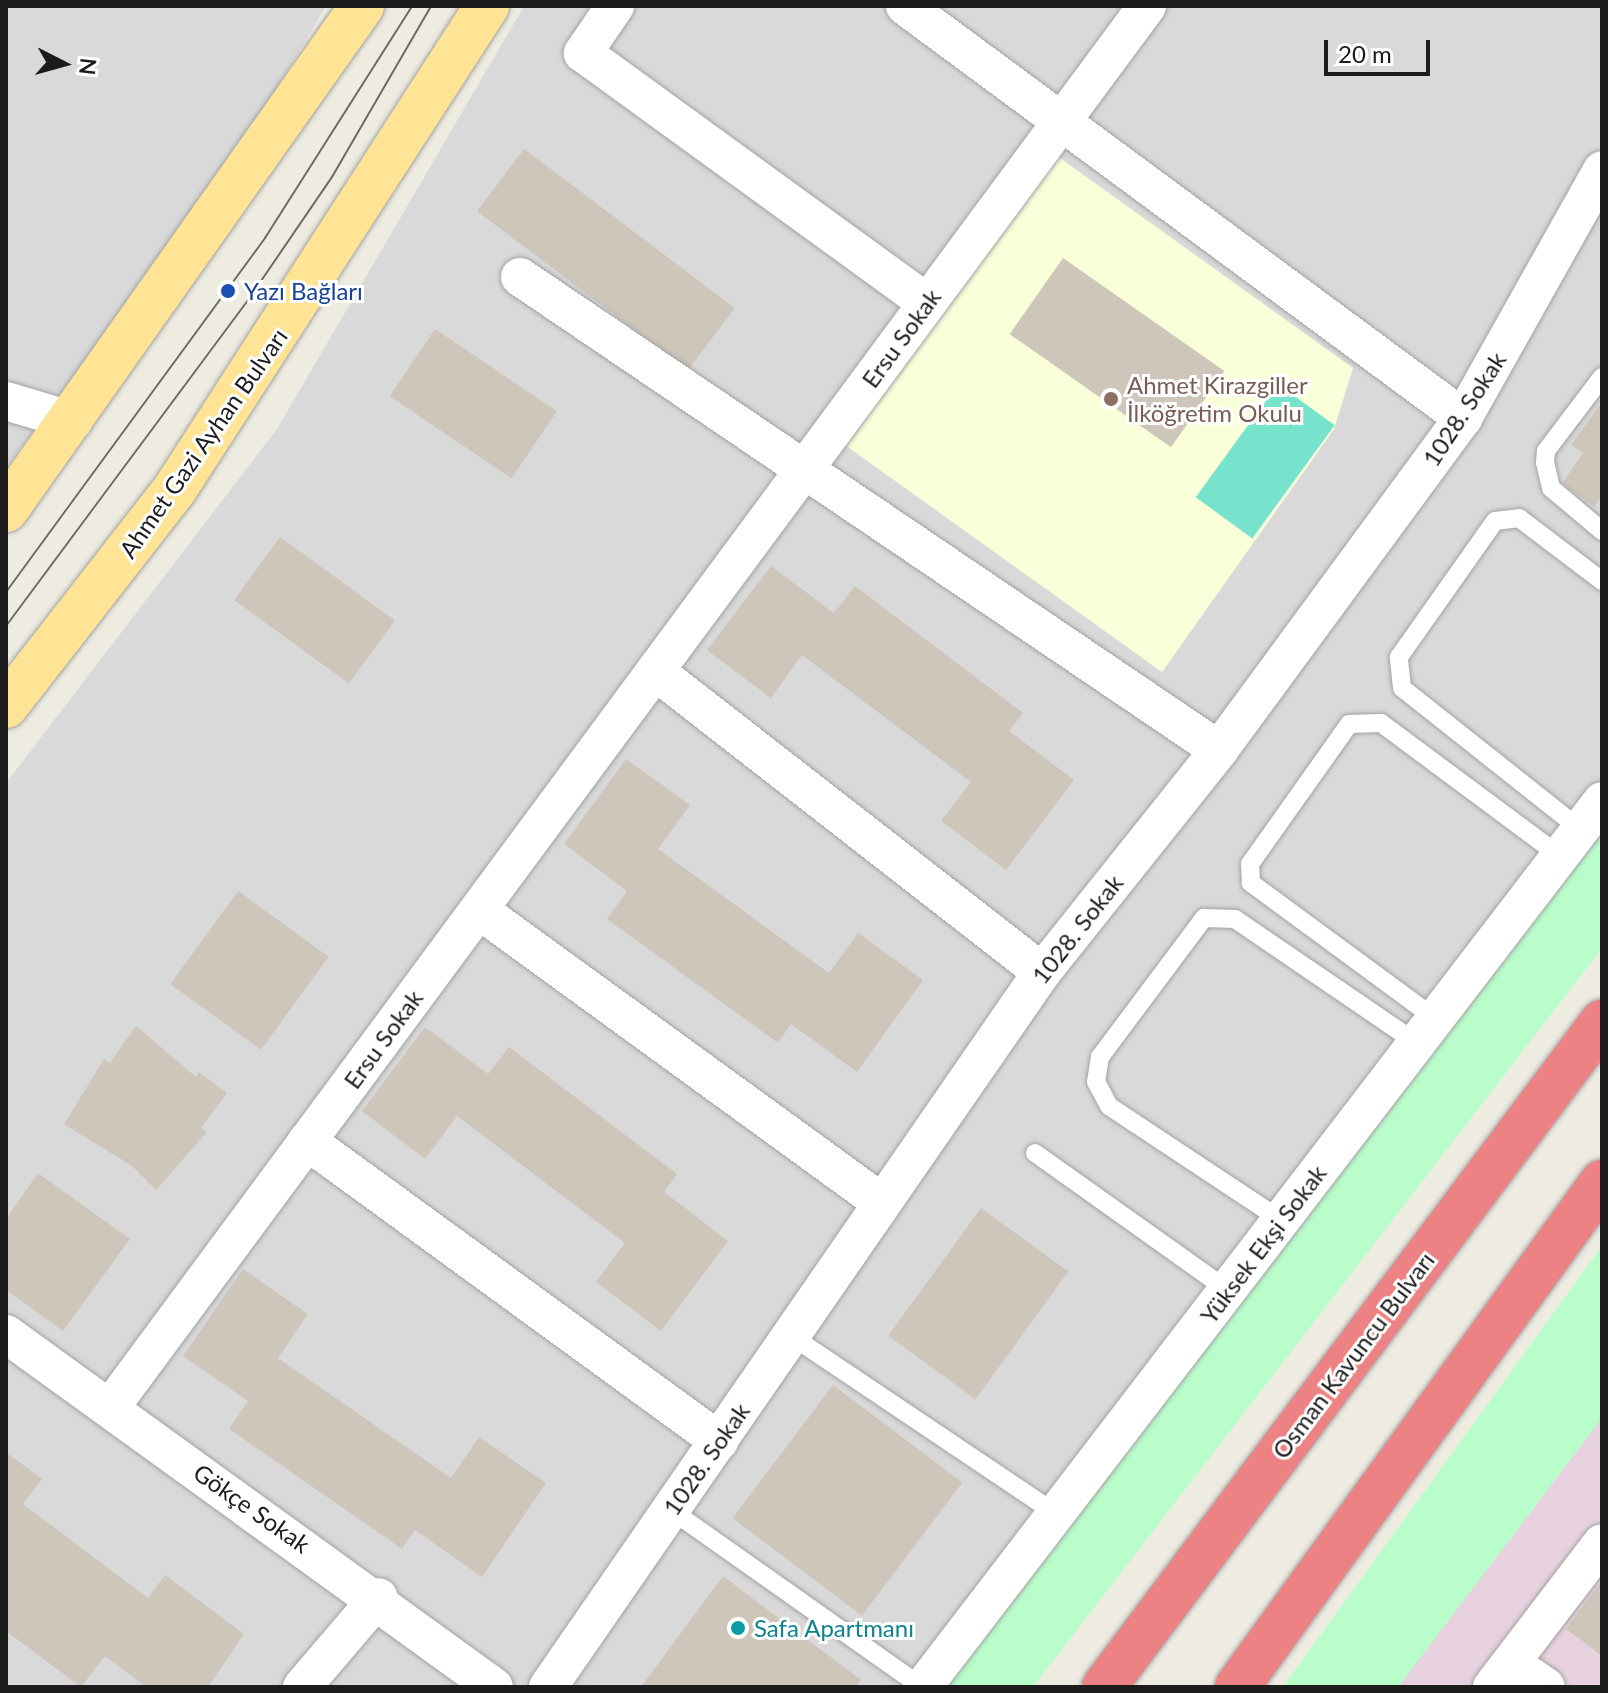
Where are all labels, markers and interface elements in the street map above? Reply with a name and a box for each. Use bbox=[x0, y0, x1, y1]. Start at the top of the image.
north arrow bbox=[24, 24, 104, 104]
scale bar bbox=[1328, 24, 1434, 74]
text: 20 m bbox=[1338, 39, 1392, 68]
text: N bbox=[74, 57, 103, 76]
place label: Yazı Bağları bbox=[244, 277, 363, 305]
marker: Yazı Bağları bbox=[219, 282, 237, 300]
street label: Ersu Sokak bbox=[856, 283, 946, 393]
street label: Ahmet Gazi Ayhan Bulvarı bbox=[113, 322, 293, 564]
street label: 1028. Sokak bbox=[1416, 346, 1512, 472]
place label: Ahmet Kirazgiller İlköğretim Okulu bbox=[1127, 371, 1308, 427]
marker: Ahmet Kirazgiller İlköğretim Okulu bbox=[1102, 390, 1120, 408]
street label: 1028. Sokak bbox=[1026, 869, 1128, 989]
street label: Ersu Sokak bbox=[338, 984, 428, 1094]
street label: Yüksek Ekşi Sokak bbox=[1194, 1159, 1332, 1329]
street label: Osman Kavuncu Bulvarı bbox=[1266, 1246, 1440, 1464]
street label: 1028. Sokak bbox=[657, 1397, 755, 1521]
street label: Gökçe Sokak bbox=[188, 1457, 316, 1559]
place label: Safa Apartmanı bbox=[754, 1614, 915, 1642]
marker: Safa Apartmanı bbox=[729, 1619, 747, 1637]

